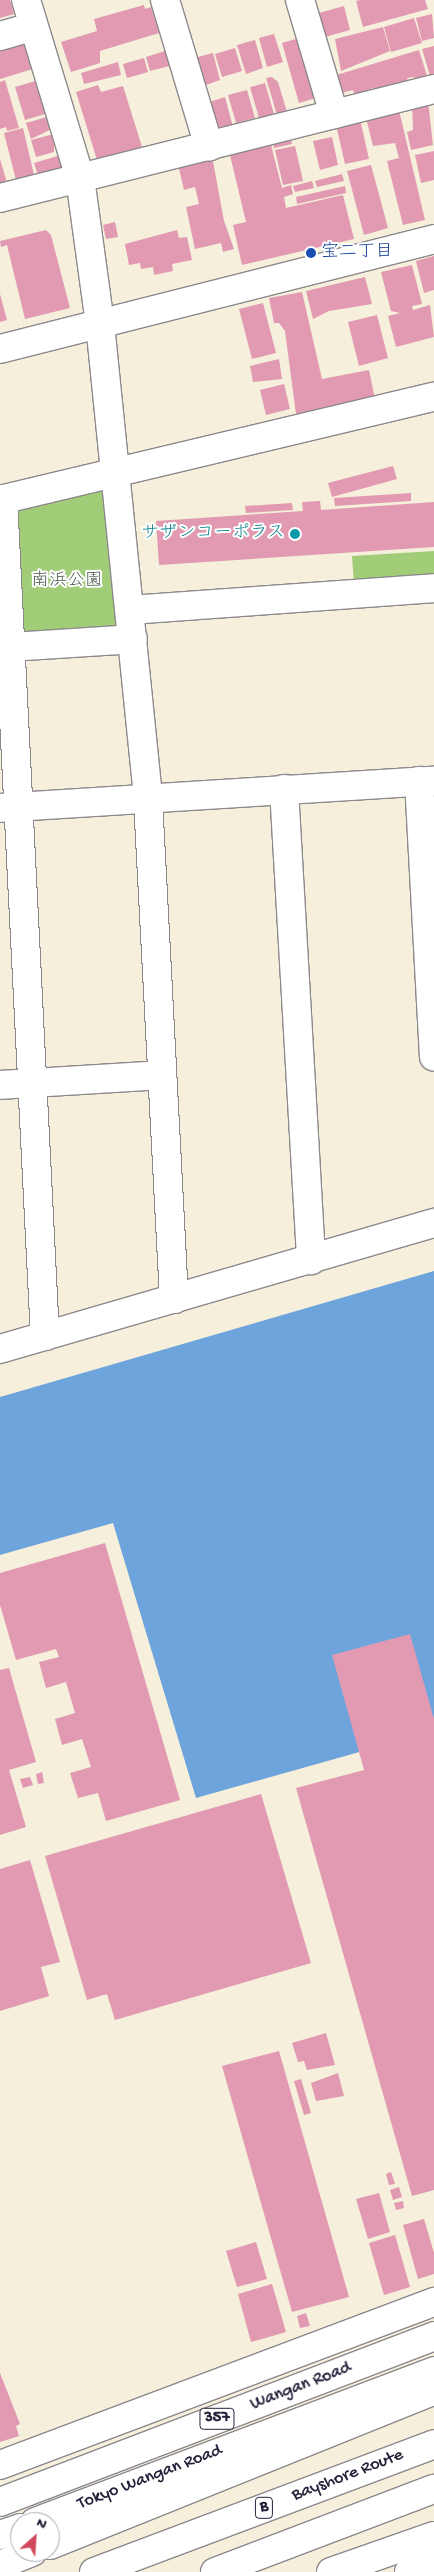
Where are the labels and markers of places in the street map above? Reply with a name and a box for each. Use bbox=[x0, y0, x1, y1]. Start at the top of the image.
place label: 宝二丁目 bbox=[321, 242, 393, 264]
marker: 宝二丁目 bbox=[305, 247, 317, 259]
place label: サザンコーポラス bbox=[141, 523, 285, 545]
marker: サザンコーポラス bbox=[289, 528, 301, 540]

